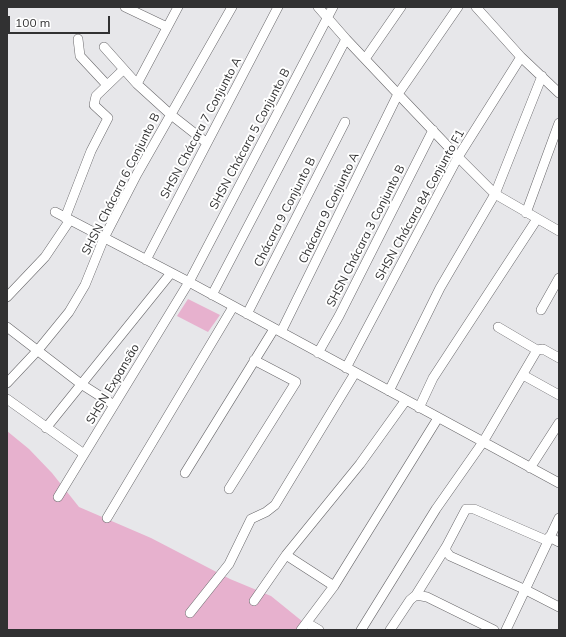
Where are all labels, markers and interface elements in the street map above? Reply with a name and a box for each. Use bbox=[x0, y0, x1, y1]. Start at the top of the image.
scale bar bbox=[10, 8, 112, 34]
text: 100 m bbox=[15, 15, 50, 30]
street label: SHSN Chácara 7 Conjunto A bbox=[158, 55, 244, 201]
street label: SHSN Chácara 5 Conjunto B bbox=[207, 66, 293, 212]
street label: SHSN Chácara 6 Conjunto B bbox=[79, 111, 163, 257]
street label: SHSN Chácara 84 Conjunto F1 bbox=[372, 127, 468, 283]
street label: Chácara 9 Conjunto A bbox=[296, 150, 362, 266]
street label: Chácara 9 Conjunto B bbox=[251, 155, 319, 269]
street label: SHSN Chácara 3 Conjunto B bbox=[324, 163, 408, 309]
street label: SHSN Expansão bbox=[83, 341, 143, 427]

